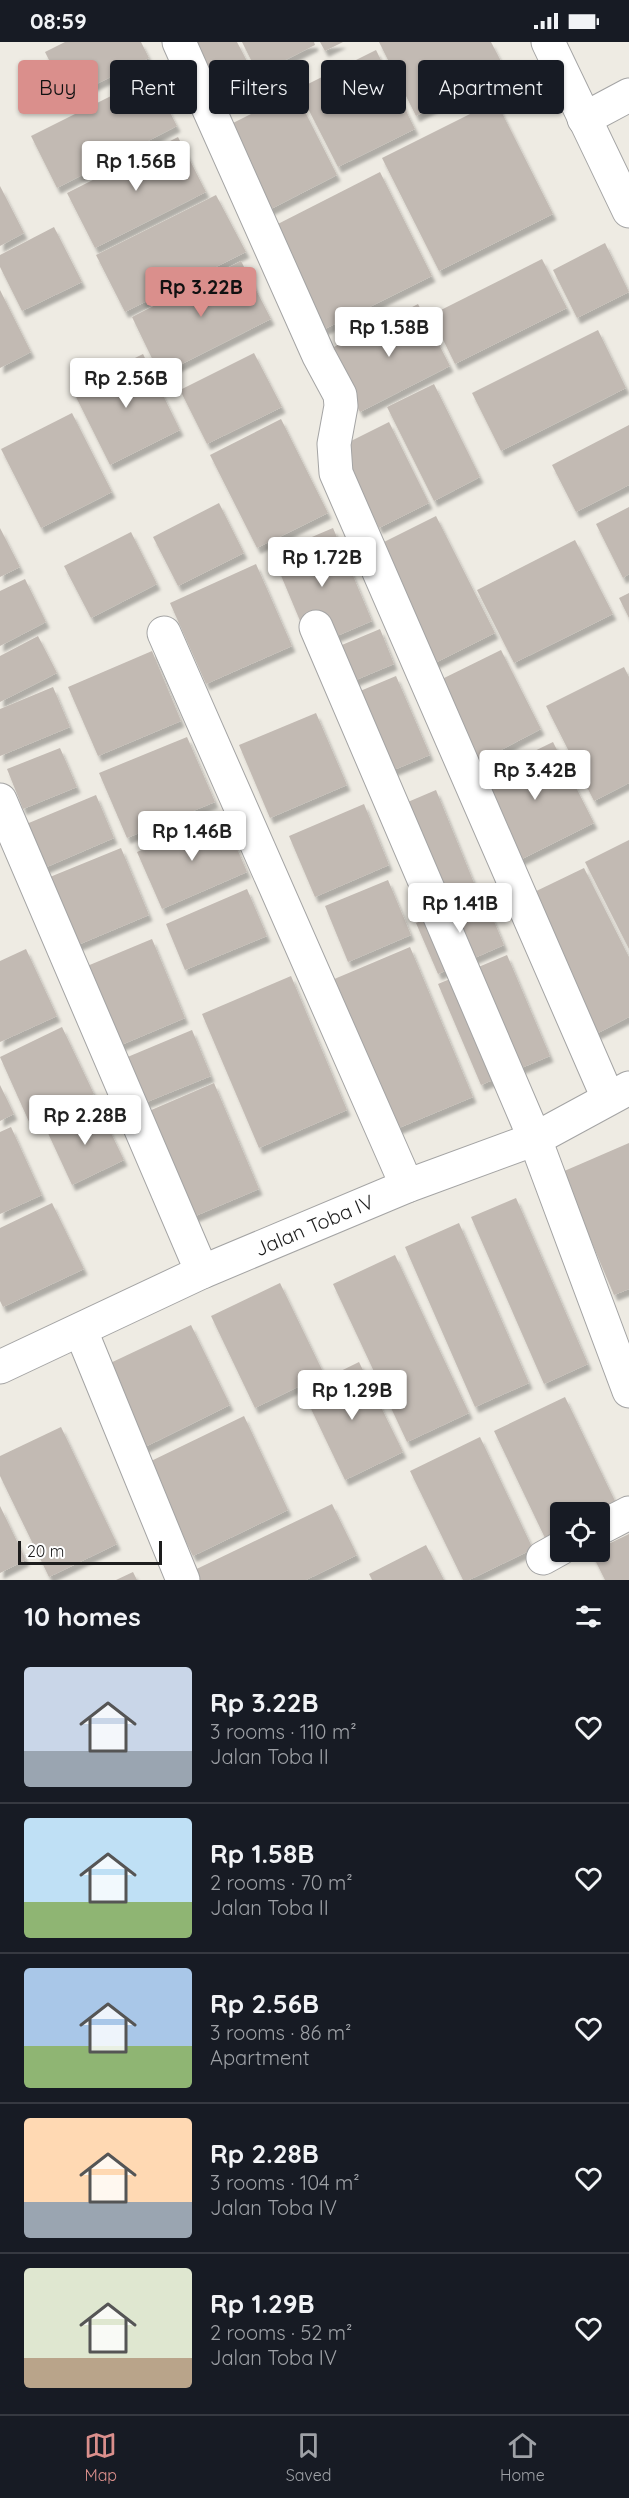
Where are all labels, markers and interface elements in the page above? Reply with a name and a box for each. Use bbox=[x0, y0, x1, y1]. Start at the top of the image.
text: 08:59 bbox=[30, 7, 87, 35]
chip: Buy bbox=[18, 60, 98, 114]
chip: Rent bbox=[110, 60, 197, 114]
chip: Filters bbox=[209, 60, 309, 114]
chip: New bbox=[321, 60, 406, 114]
chip: Apartment bbox=[418, 60, 564, 114]
pin: Rp 1.56B bbox=[74, 141, 198, 192]
text: Rp 1.56B bbox=[96, 148, 176, 173]
pin: Rp 3.22B bbox=[139, 267, 263, 318]
text: Rp 3.22B bbox=[159, 274, 243, 299]
pin: Rp 1.58B bbox=[327, 307, 451, 358]
text: Rp 1.58B bbox=[349, 314, 429, 339]
pin: Rp 2.56B bbox=[64, 358, 188, 409]
text: Rp 2.56B bbox=[84, 365, 168, 390]
pin: Rp 1.72B bbox=[260, 537, 384, 588]
text: Rp 1.72B bbox=[282, 544, 362, 569]
pin: Rp 3.42B bbox=[473, 750, 597, 801]
text: Rp 3.42B bbox=[493, 757, 577, 782]
pin: Rp 1.46B bbox=[130, 811, 254, 862]
text: Rp 1.46B bbox=[152, 818, 232, 843]
pin: Rp 1.41B bbox=[398, 883, 522, 934]
text: Rp 1.41B bbox=[422, 890, 498, 915]
pin: Rp 2.28B bbox=[23, 1095, 147, 1146]
text: Rp 2.28B bbox=[43, 1102, 127, 1127]
street label: Jalan Toba IV bbox=[251, 1189, 377, 1261]
pin: Rp 1.29B bbox=[290, 1370, 414, 1421]
text: Rp 1.29B bbox=[312, 1377, 392, 1402]
map controls bbox=[550, 1502, 610, 1562]
button: locate bbox=[550, 1502, 610, 1562]
scale bar bbox=[18, 1538, 162, 1566]
text: 20 m bbox=[27, 1541, 64, 1561]
text: 10 homes bbox=[24, 1600, 141, 1633]
icon: filters bbox=[572, 1600, 605, 1633]
text: Rp 3.22B bbox=[210, 1686, 319, 1719]
icon: home bbox=[72, 1691, 144, 1763]
icon: heart bbox=[572, 1711, 605, 1744]
text: 3 rooms · 110 m² bbox=[210, 1719, 357, 1744]
text: Jalan Toba II bbox=[210, 1744, 329, 1769]
text: Rp 1.58B bbox=[210, 1837, 314, 1870]
icon: home bbox=[72, 1842, 144, 1914]
icon: heart bbox=[572, 1862, 605, 1895]
text: 2 rooms · 70 m² bbox=[210, 1870, 353, 1895]
text: Jalan Toba II bbox=[210, 1895, 329, 1920]
text: Rp 2.56B bbox=[210, 1987, 319, 2020]
icon: home bbox=[72, 1992, 144, 2064]
icon: heart bbox=[572, 2012, 605, 2045]
text: 3 rooms · 86 m² bbox=[210, 2020, 351, 2045]
text: Apartment bbox=[210, 2045, 310, 2070]
text: Rp 2.28B bbox=[210, 2137, 319, 2170]
icon: home bbox=[72, 2142, 144, 2214]
icon: heart bbox=[572, 2162, 605, 2195]
text: 3 rooms · 104 m² bbox=[210, 2170, 360, 2195]
text: Jalan Toba IV bbox=[210, 2195, 337, 2220]
text: Rp 1.29B bbox=[210, 2287, 315, 2320]
icon: home bbox=[72, 2292, 144, 2364]
icon: heart bbox=[572, 2312, 605, 2345]
text: 2 rooms · 52 m² bbox=[210, 2320, 352, 2345]
text: Jalan Toba IV bbox=[210, 2345, 337, 2370]
tab: Map bbox=[84, 2429, 117, 2485]
tab: Saved bbox=[286, 2429, 331, 2485]
tab: Home bbox=[500, 2429, 545, 2485]

